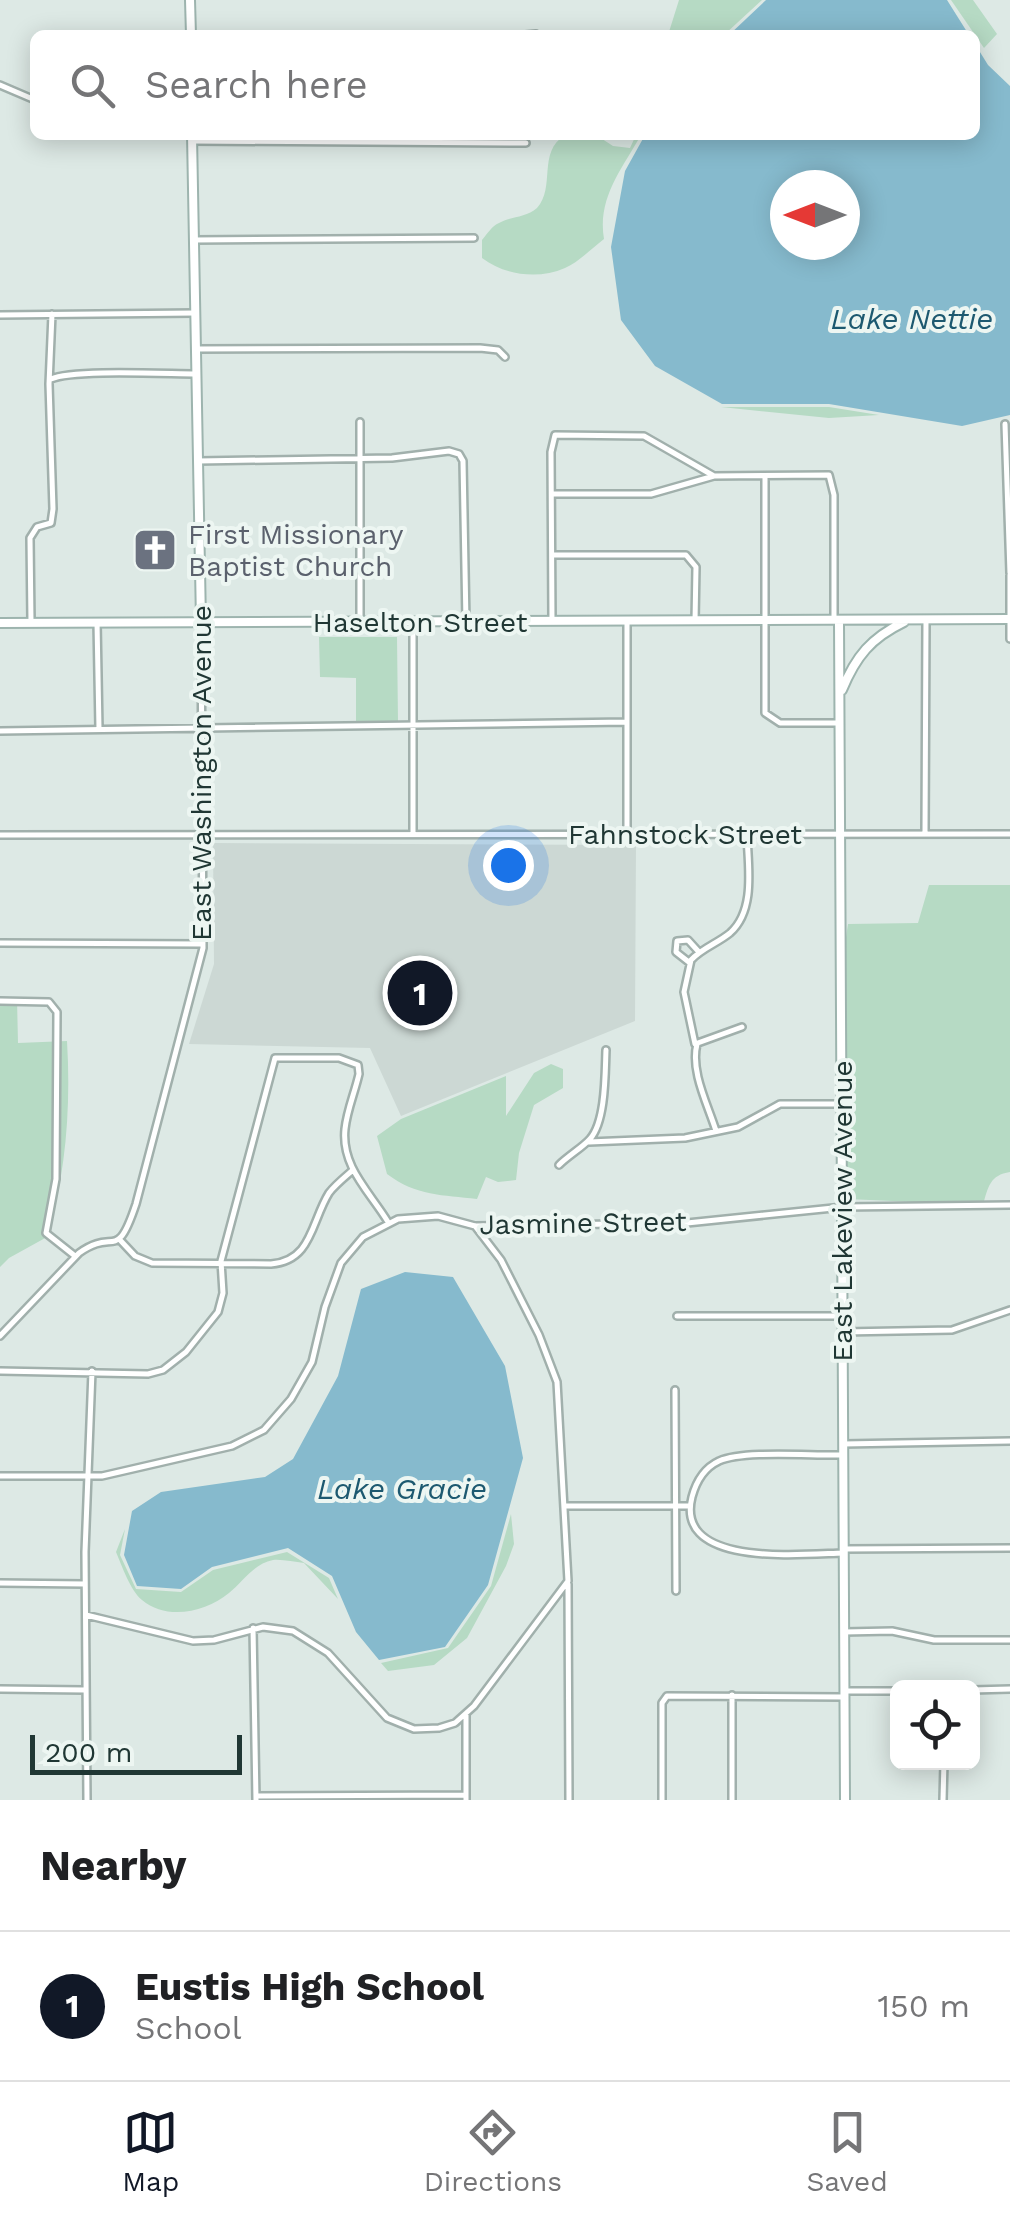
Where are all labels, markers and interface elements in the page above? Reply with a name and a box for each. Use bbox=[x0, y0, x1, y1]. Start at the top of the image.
search box bbox=[30, 30, 980, 140]
icon: search bbox=[65, 58, 120, 113]
text: Search here bbox=[145, 63, 368, 107]
north arrow bbox=[770, 170, 860, 260]
water label: Lake Nettie bbox=[831, 301, 994, 336]
place label: First Missionary Baptist Church bbox=[188, 518, 404, 583]
church icon: First Missionary Baptist Church bbox=[132, 527, 178, 573]
street label: East Washington Avenue bbox=[185, 605, 218, 941]
street label: Haselton Street bbox=[313, 606, 528, 639]
street label: Fahnstock Street bbox=[568, 818, 802, 851]
your location bbox=[483, 840, 534, 891]
pin: 1 bbox=[388, 956, 452, 1030]
street label: East Lakeview Avenue bbox=[826, 1060, 859, 1362]
street label: Jasmine Street bbox=[479, 1205, 687, 1241]
water label: Lake Gracie bbox=[317, 1471, 487, 1506]
map controls bbox=[890, 1680, 980, 1770]
button: locate bbox=[890, 1680, 980, 1770]
scale bar bbox=[30, 1730, 242, 1774]
text: 200 m bbox=[45, 1736, 132, 1769]
text: Nearby bbox=[40, 1841, 187, 1890]
text: Eustis High School bbox=[135, 1965, 484, 2009]
text: 1 bbox=[66, 1987, 79, 2025]
text: 150 m bbox=[878, 1987, 970, 2025]
text: School bbox=[135, 2009, 241, 2047]
tab: Map bbox=[122, 2105, 179, 2198]
tab: Directions bbox=[424, 2105, 562, 2198]
tab: Saved bbox=[806, 2105, 888, 2198]

